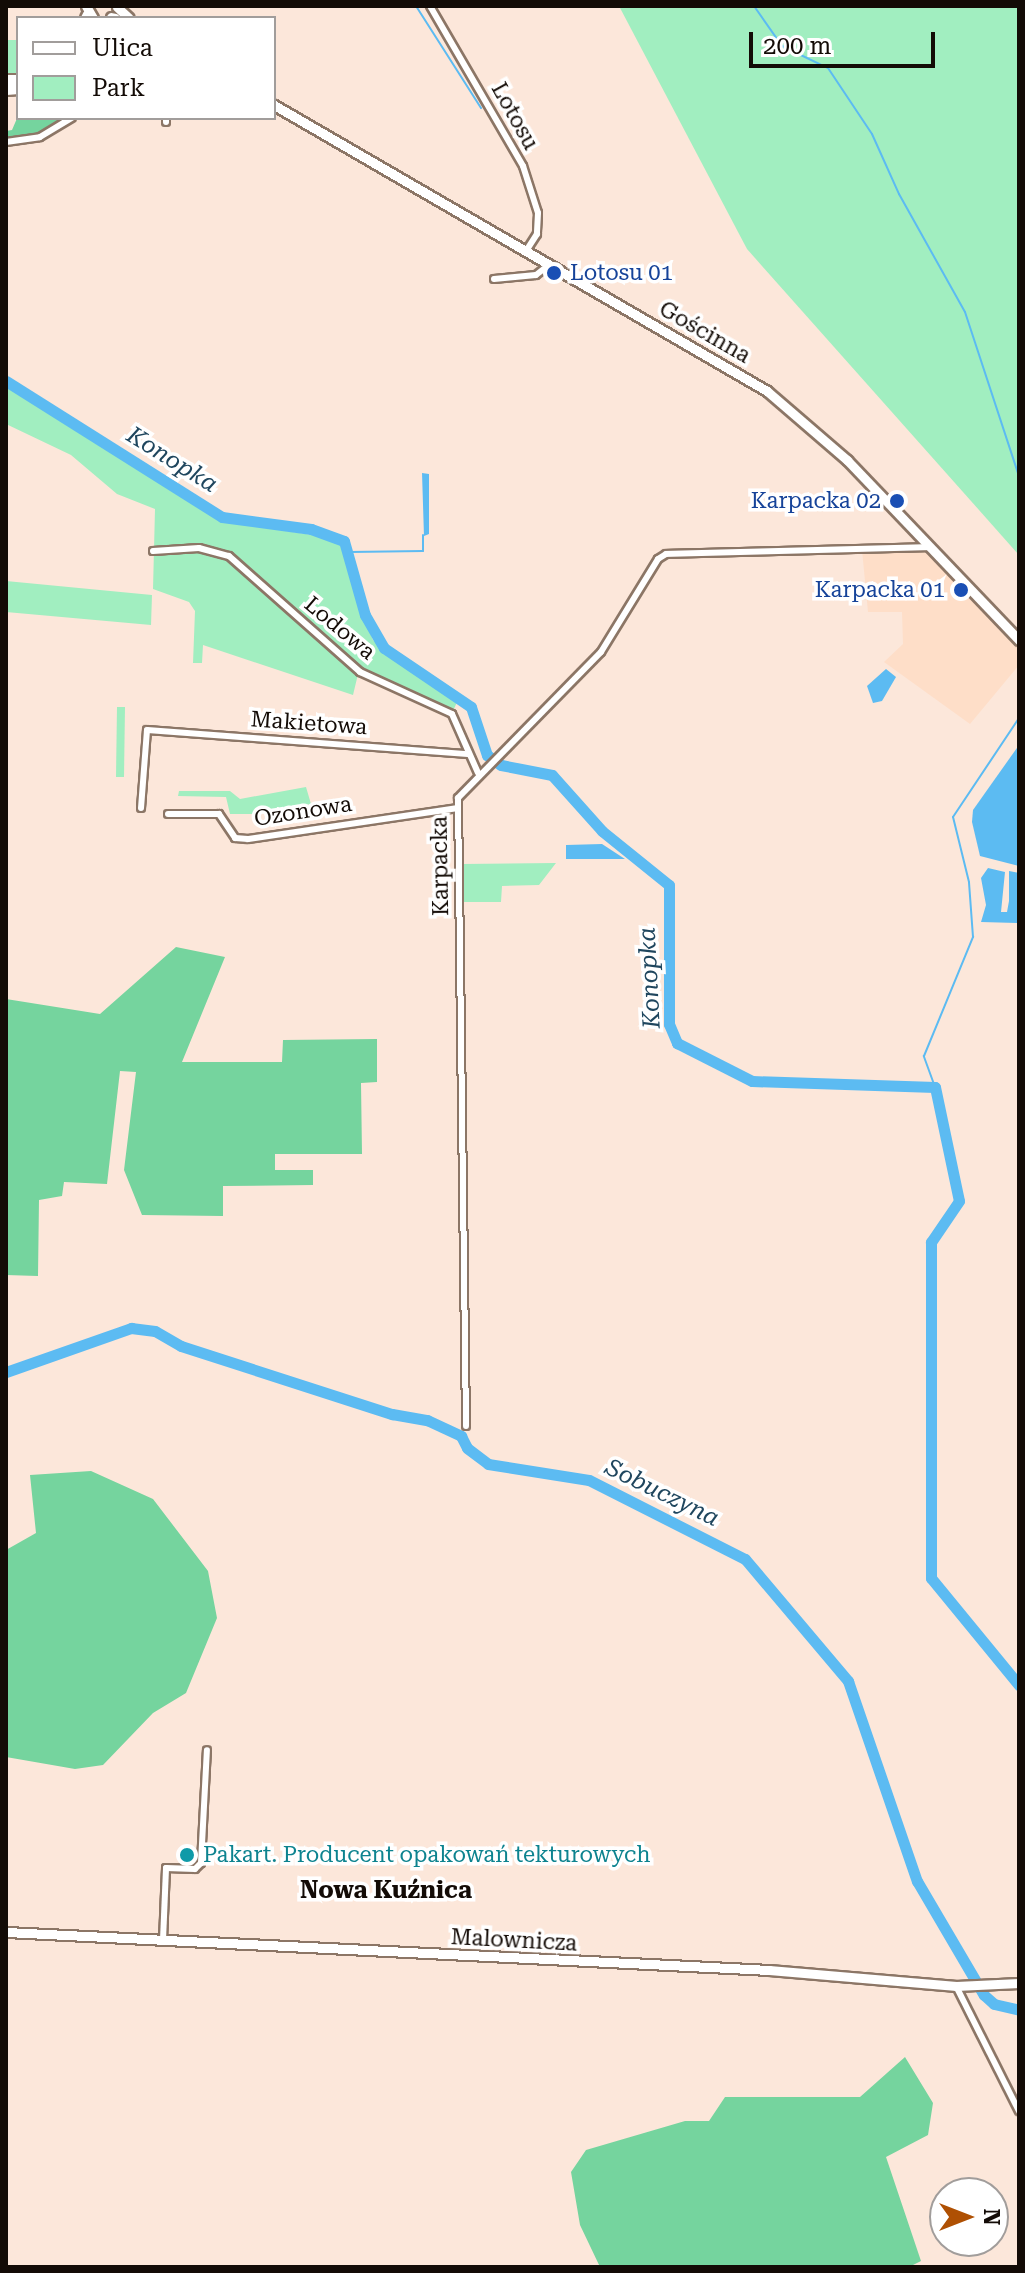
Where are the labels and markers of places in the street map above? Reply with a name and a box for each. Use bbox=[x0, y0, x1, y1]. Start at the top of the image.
place label: Lotosu 01 bbox=[570, 260, 673, 286]
marker: Lotosu 01 bbox=[545, 264, 563, 282]
place label: Karpacka 02 bbox=[751, 488, 881, 514]
marker: Karpacka 02 bbox=[888, 492, 906, 510]
place label: Karpacka 01 bbox=[815, 577, 945, 603]
marker: Karpacka 01 bbox=[952, 581, 970, 599]
place label: Pakart. Producent opakowań tekturowych bbox=[203, 1842, 650, 1868]
marker: Pakart. Producent opakowań tekturowych bbox=[178, 1846, 196, 1864]

